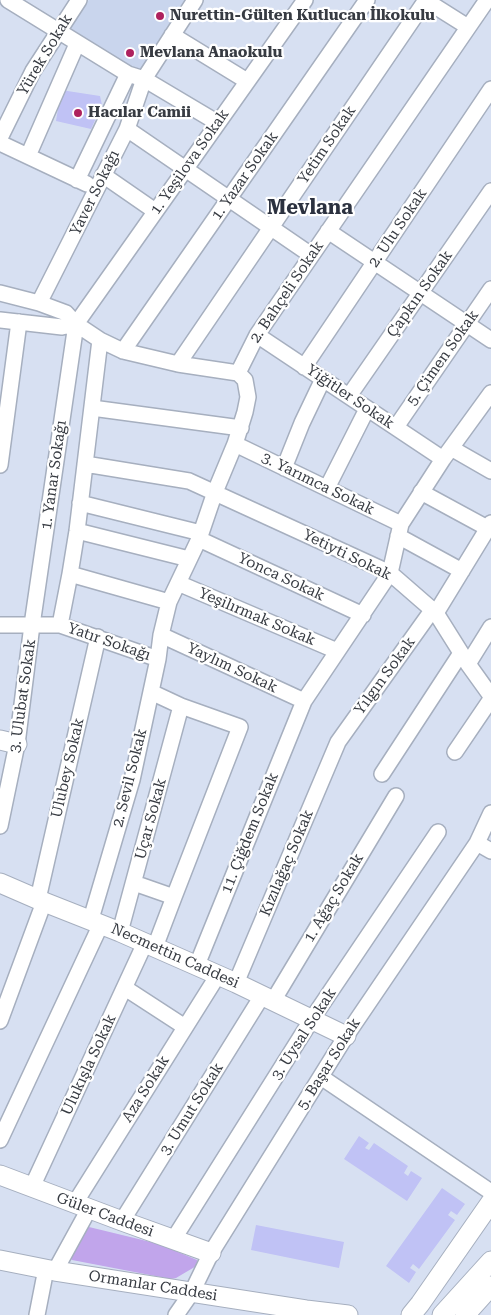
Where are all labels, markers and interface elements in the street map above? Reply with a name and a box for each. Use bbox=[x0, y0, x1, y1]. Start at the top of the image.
place label: Nurettin-Gülten Kutlucan İlkokulu bbox=[170, 7, 435, 25]
marker: Nurettin-Gülten Kutlucan İlkokulu bbox=[154, 10, 166, 22]
street label: Yürek Sokak bbox=[14, 11, 76, 99]
place label: Mevlana Anaokulu bbox=[140, 44, 282, 62]
marker: Mevlana Anaokulu bbox=[124, 47, 136, 59]
street label: Yetim Sokak bbox=[294, 102, 360, 188]
place label: Hacılar Camii bbox=[88, 104, 191, 122]
street label: 1. Yeşilova Sokak bbox=[147, 106, 233, 218]
marker: Hacılar Camii bbox=[72, 107, 84, 119]
street label: 1. Yazar Sokak bbox=[208, 128, 282, 224]
street label: Yaver Sokağı bbox=[67, 147, 123, 239]
street label: 2. Ulu Sokak bbox=[365, 185, 431, 271]
district label: Mevlana bbox=[267, 196, 353, 220]
street label: 2. Bahçeli Sokak bbox=[246, 238, 328, 346]
street label: Çapkın Sokak bbox=[383, 247, 457, 341]
street label: 5. Çimen Sokak bbox=[403, 307, 483, 409]
street label: Yiğitler Sokak bbox=[303, 361, 397, 433]
street label: 1. Yanar Sokağı bbox=[37, 419, 71, 531]
street label: 3. Yarımca Sokak bbox=[258, 449, 378, 519]
street label: Yetiyti Sokak bbox=[300, 526, 394, 584]
street label: Yonca Sokak bbox=[235, 549, 327, 605]
street label: Yeşilırmak Sokak bbox=[196, 584, 318, 650]
street label: Yatır Sokağı bbox=[65, 619, 153, 665]
street label: Yılgın Sokak bbox=[351, 634, 419, 718]
street label: 3. Ulubat Sokak bbox=[6, 638, 40, 754]
street label: Yaylım Sokak bbox=[184, 639, 280, 697]
street label: Ulubey Sokak bbox=[48, 716, 88, 820]
street label: 2. Sevil Sokak bbox=[109, 727, 151, 829]
street label: 11. Çiğdem Sokak bbox=[217, 770, 283, 896]
street label: Uçar Sokak bbox=[132, 776, 170, 862]
street label: Kızılağaç Sokak bbox=[256, 807, 318, 919]
street label: 1. Ağaç Sokak bbox=[300, 850, 368, 946]
street label: Necmettin Caddesi bbox=[108, 920, 242, 992]
street label: 3. Uysal Sokak bbox=[268, 985, 340, 1083]
street label: Ulukışla Sokak bbox=[58, 1012, 120, 1118]
street label: 5. Başar Sokak bbox=[294, 1015, 364, 1113]
street label: Aza Sokak bbox=[118, 1052, 174, 1126]
street label: 3. Umut Sokak bbox=[156, 1060, 228, 1158]
street label: Güler Caddesi bbox=[54, 1189, 156, 1241]
street label: Ormanlar Caddesi bbox=[87, 1267, 219, 1305]

